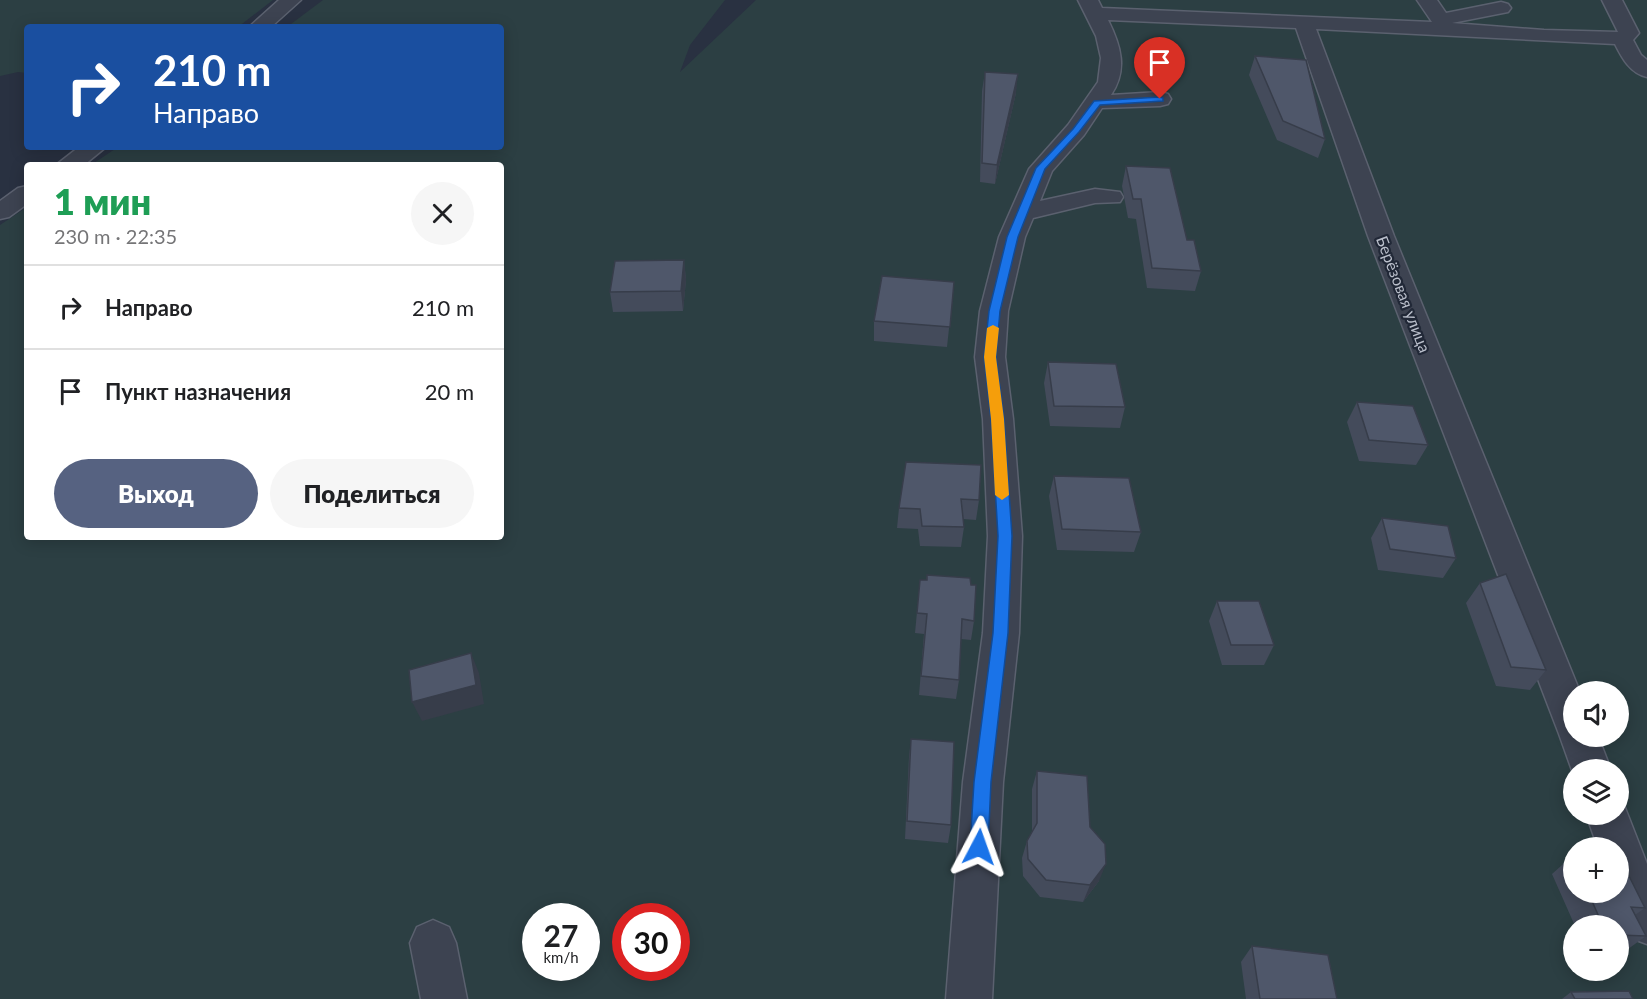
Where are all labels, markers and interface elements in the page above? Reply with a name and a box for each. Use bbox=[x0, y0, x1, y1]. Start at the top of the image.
pin bbox=[1134, 37, 1185, 99]
text: 210 m bbox=[153, 45, 271, 95]
icon: arrive bbox=[1143, 46, 1176, 79]
icon: right bbox=[54, 48, 132, 126]
text: Направо bbox=[153, 96, 259, 129]
text: 1 мин bbox=[54, 179, 151, 223]
button: close bbox=[411, 182, 474, 245]
text: 230 m · 22:35 bbox=[54, 224, 177, 248]
street label: Берёзовая улица bbox=[1373, 233, 1435, 355]
icon: right bbox=[54, 291, 87, 324]
text: Направо bbox=[105, 294, 193, 321]
text: 210 m bbox=[412, 294, 474, 321]
icon: arrive bbox=[54, 375, 87, 408]
text: Пункт назначения bbox=[105, 378, 291, 405]
text: 20 m bbox=[425, 378, 474, 405]
button: Выход bbox=[54, 459, 258, 528]
button: Поделиться bbox=[270, 459, 474, 528]
map controls bbox=[1563, 681, 1629, 981]
button: sound bbox=[1563, 681, 1629, 747]
button: layers bbox=[1563, 759, 1629, 825]
position arrow bbox=[947, 815, 1011, 879]
button: + bbox=[1563, 837, 1629, 903]
speed limit sign: 30 bbox=[612, 903, 690, 981]
button: − bbox=[1563, 915, 1629, 981]
text: 27 bbox=[544, 917, 578, 953]
text: km/h bbox=[543, 948, 579, 966]

